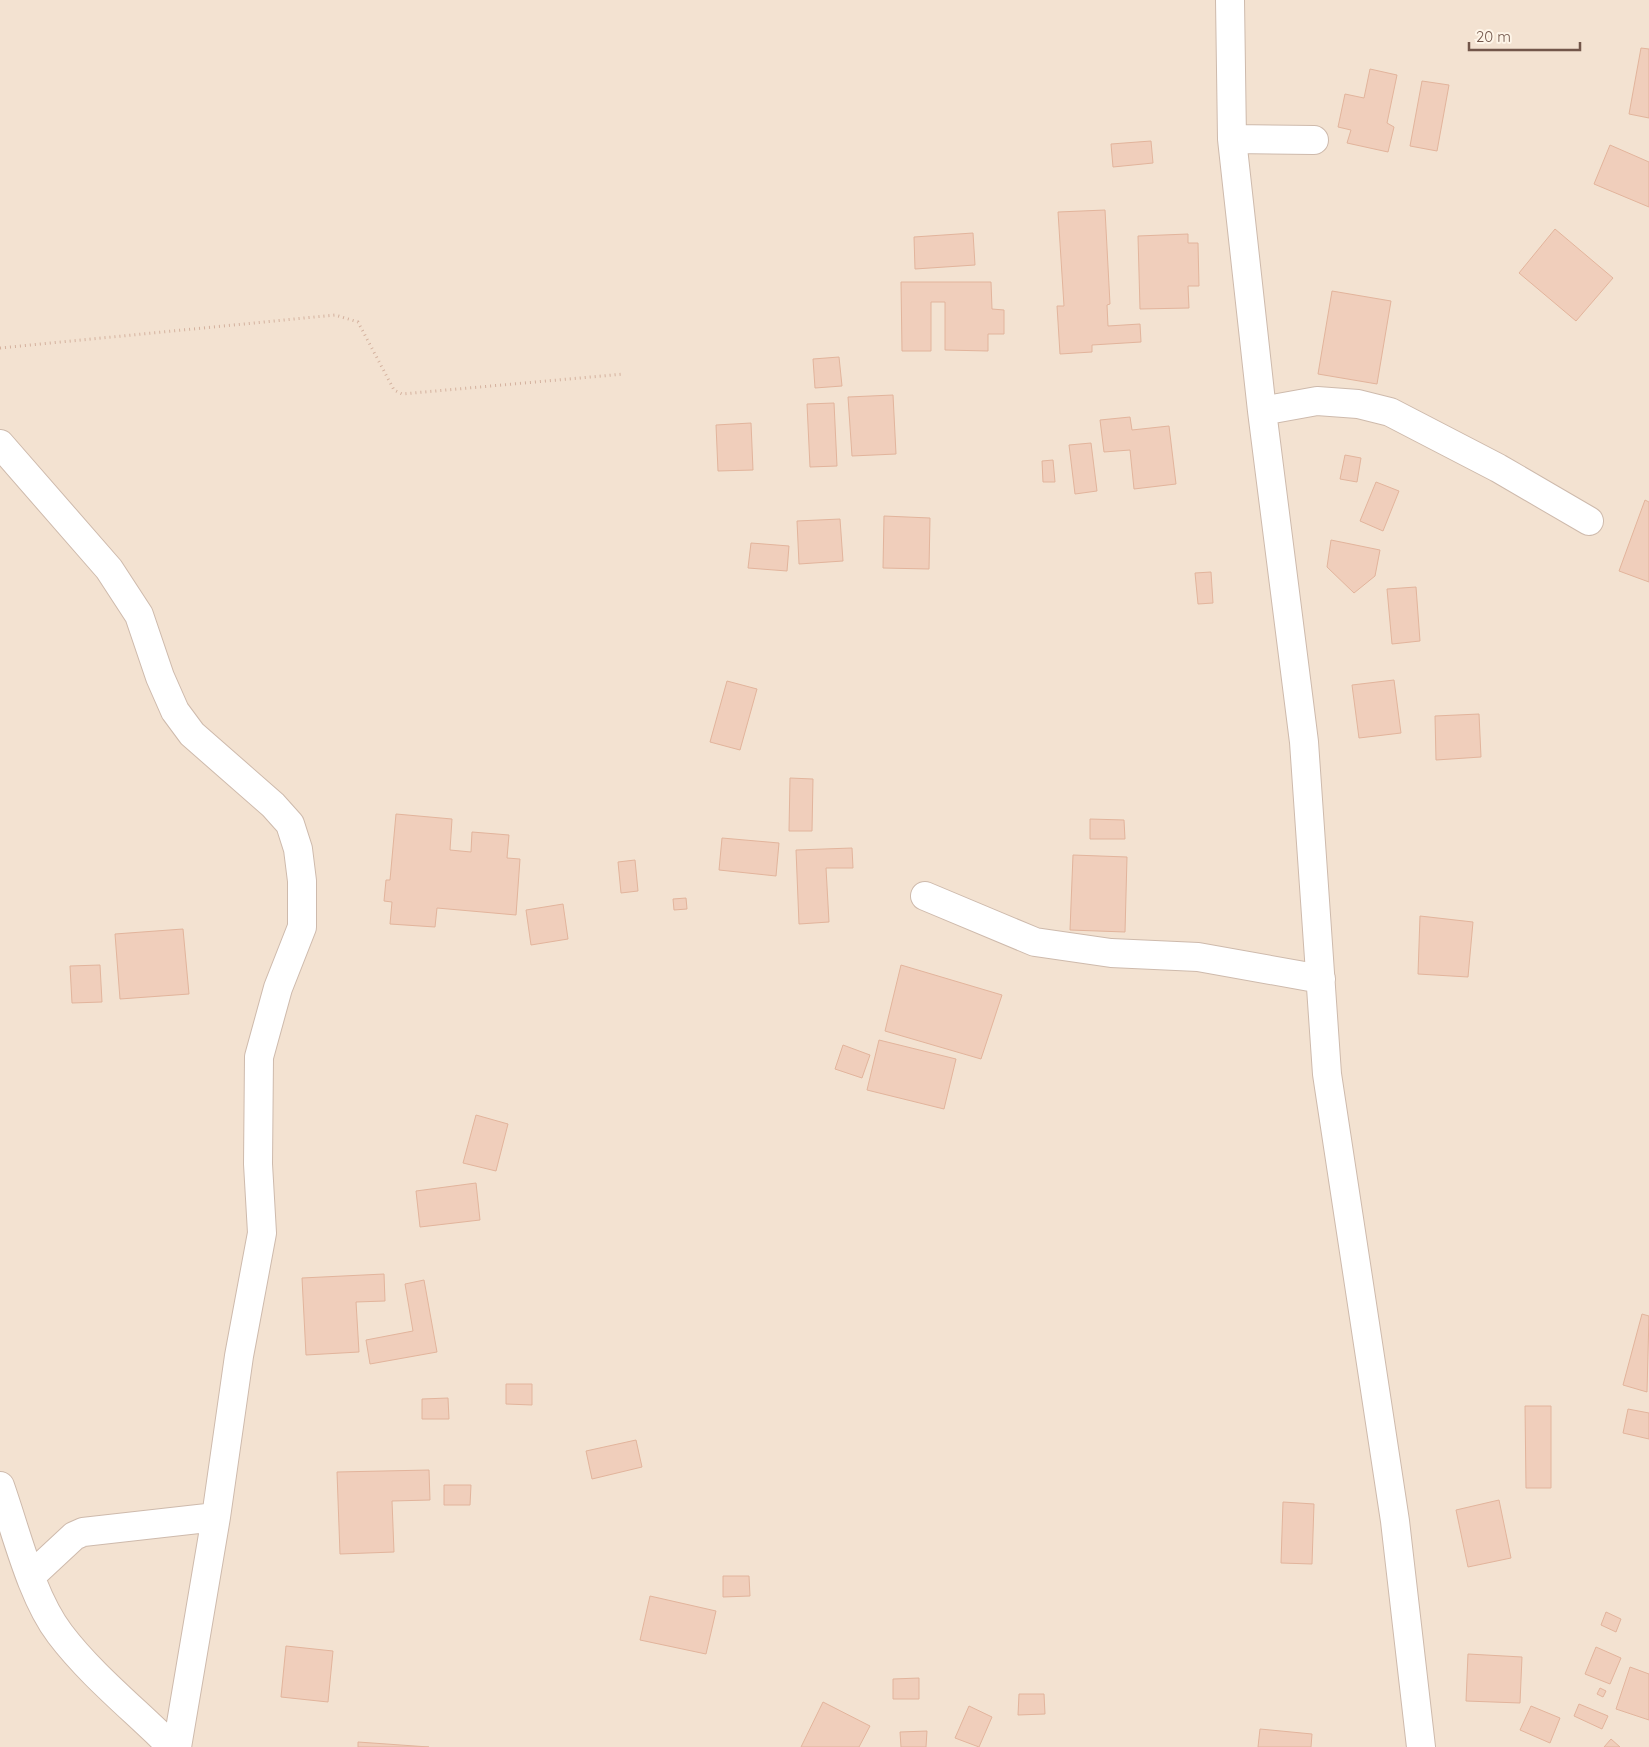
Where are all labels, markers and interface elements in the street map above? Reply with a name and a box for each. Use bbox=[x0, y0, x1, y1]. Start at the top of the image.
scale bar bbox=[1469, 20, 1580, 52]
text: 20 m bbox=[1476, 27, 1511, 46]

